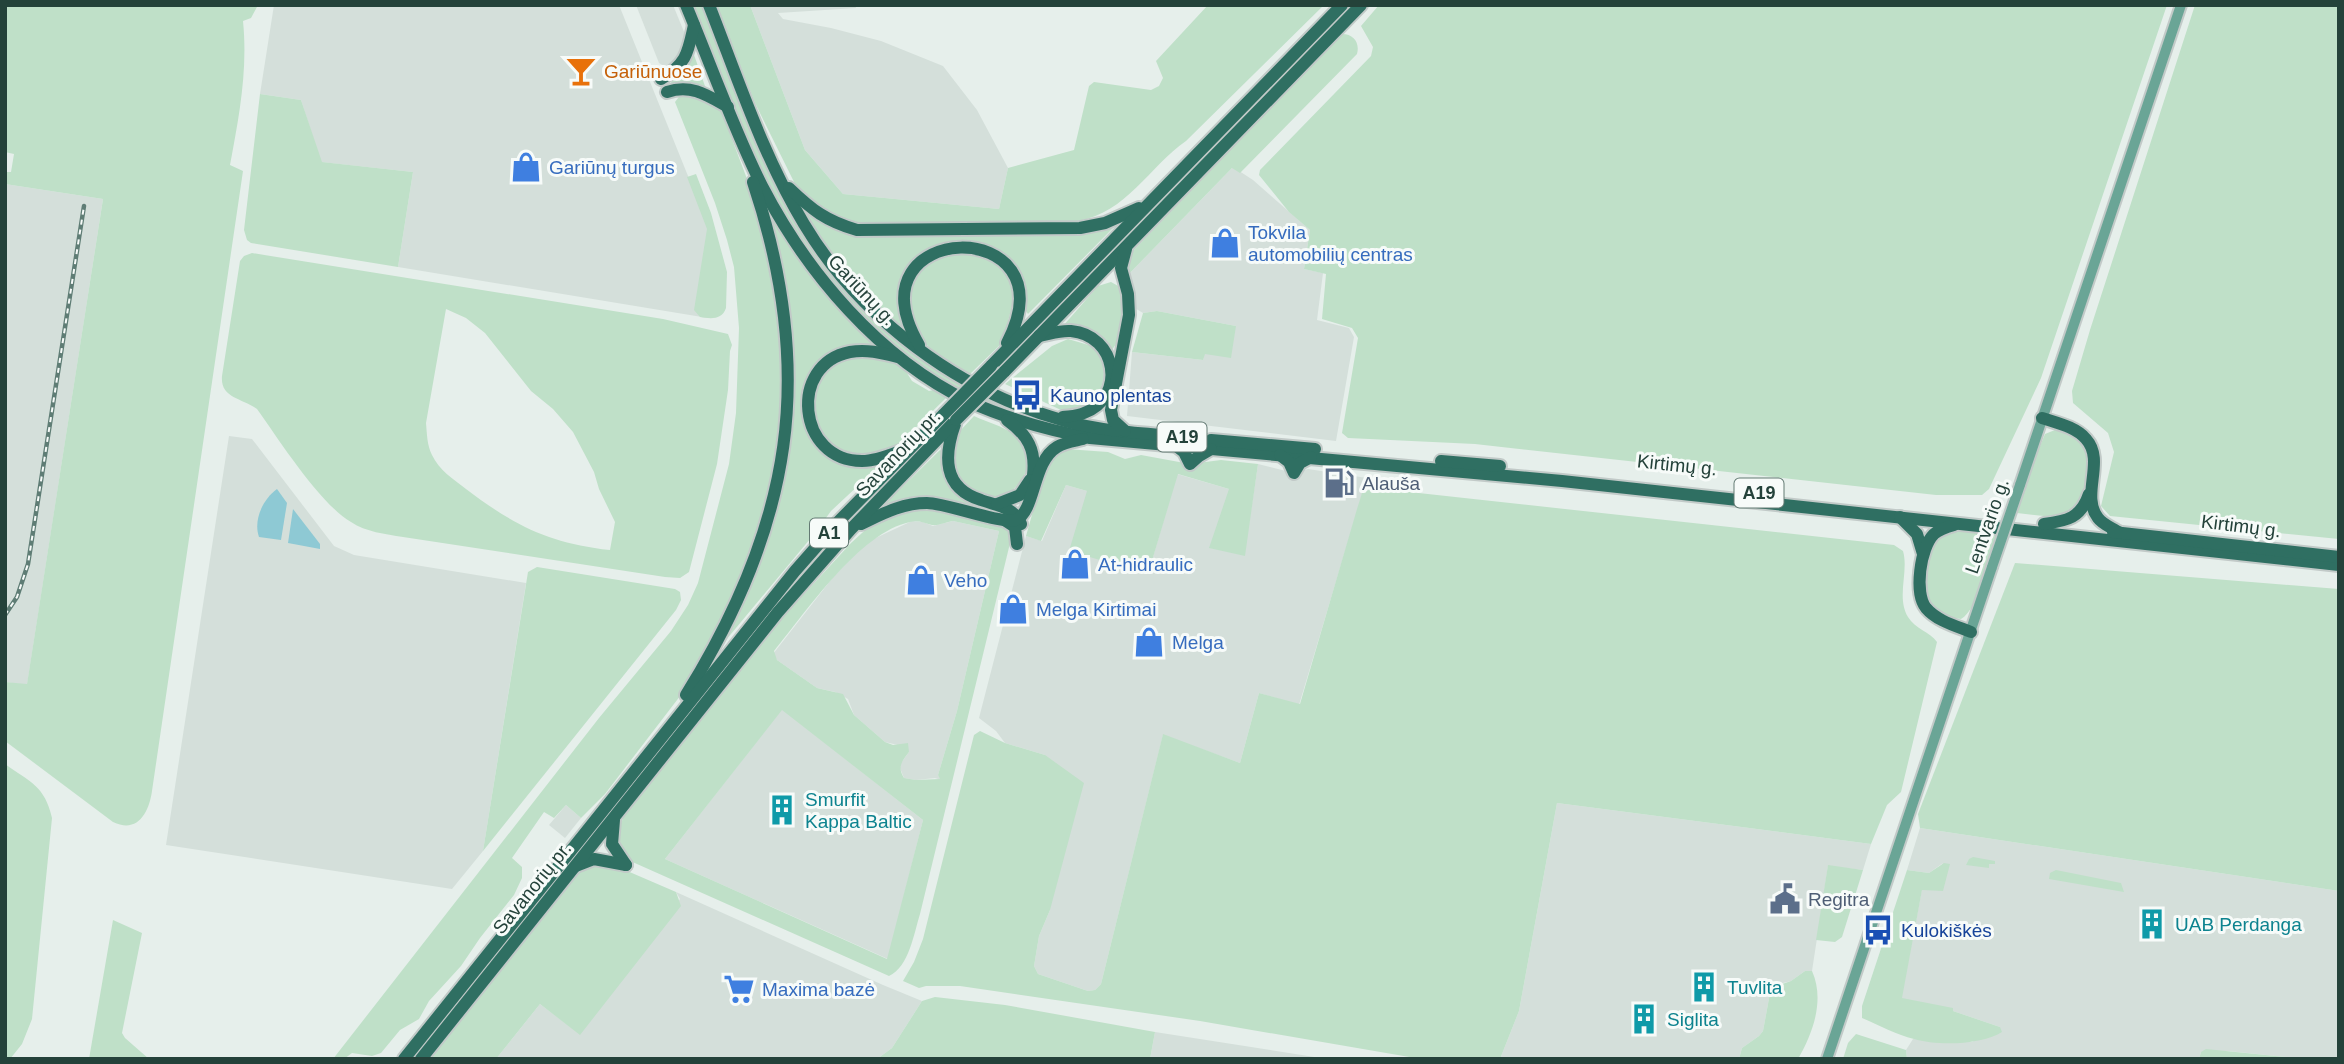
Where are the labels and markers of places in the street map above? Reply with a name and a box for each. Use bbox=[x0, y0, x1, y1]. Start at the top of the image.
bar icon: Gariūnuose bbox=[564, 54, 598, 88]
place label: Gariūnuose bbox=[604, 61, 702, 82]
shop icon: Gariūnų turgus bbox=[509, 150, 543, 184]
place label: Gariūnų turgus bbox=[549, 157, 675, 178]
place label: Tokvila automobilių centras bbox=[1248, 222, 1413, 265]
shop icon: Tokvila automobilių centras bbox=[1208, 226, 1242, 260]
bus stop icon: Kauno plentas bbox=[1010, 378, 1044, 412]
place label: Kauno plentas bbox=[1050, 385, 1172, 406]
fuel station icon: Alauša bbox=[1322, 466, 1356, 500]
place label: Alauša bbox=[1362, 473, 1421, 494]
shop icon: At-hidraulic bbox=[1058, 547, 1092, 581]
place label: At-hidraulic bbox=[1098, 554, 1193, 575]
shop icon: Veho bbox=[904, 563, 938, 597]
place label: Veho bbox=[944, 570, 987, 591]
shop icon: Melga Kirtimai bbox=[996, 592, 1030, 626]
place label: Melga Kirtimai bbox=[1036, 599, 1156, 620]
shop icon: Melga bbox=[1132, 625, 1166, 659]
place label: Melga bbox=[1172, 632, 1224, 653]
place label: Smurfit Kappa Baltic bbox=[805, 789, 912, 832]
building icon: Smurfit Kappa Baltic bbox=[765, 793, 799, 827]
public building icon: Regitra bbox=[1768, 882, 1802, 916]
place label: Regitra bbox=[1808, 889, 1870, 910]
building icon: UAB Perdanga bbox=[2135, 907, 2169, 941]
bus stop icon: Kulokiškės bbox=[1861, 913, 1895, 947]
place label: UAB Perdanga bbox=[2175, 914, 2302, 935]
place label: Kulokiškės bbox=[1901, 920, 1992, 941]
building icon: Tuvlita bbox=[1687, 970, 1721, 1004]
supermarket icon: Maxima bazė bbox=[722, 972, 756, 1006]
place label: Tuvlita bbox=[1727, 977, 1783, 998]
place label: Maxima bazė bbox=[762, 979, 875, 1000]
building icon: Siglita bbox=[1627, 1002, 1661, 1036]
place label: Siglita bbox=[1667, 1009, 1719, 1030]

